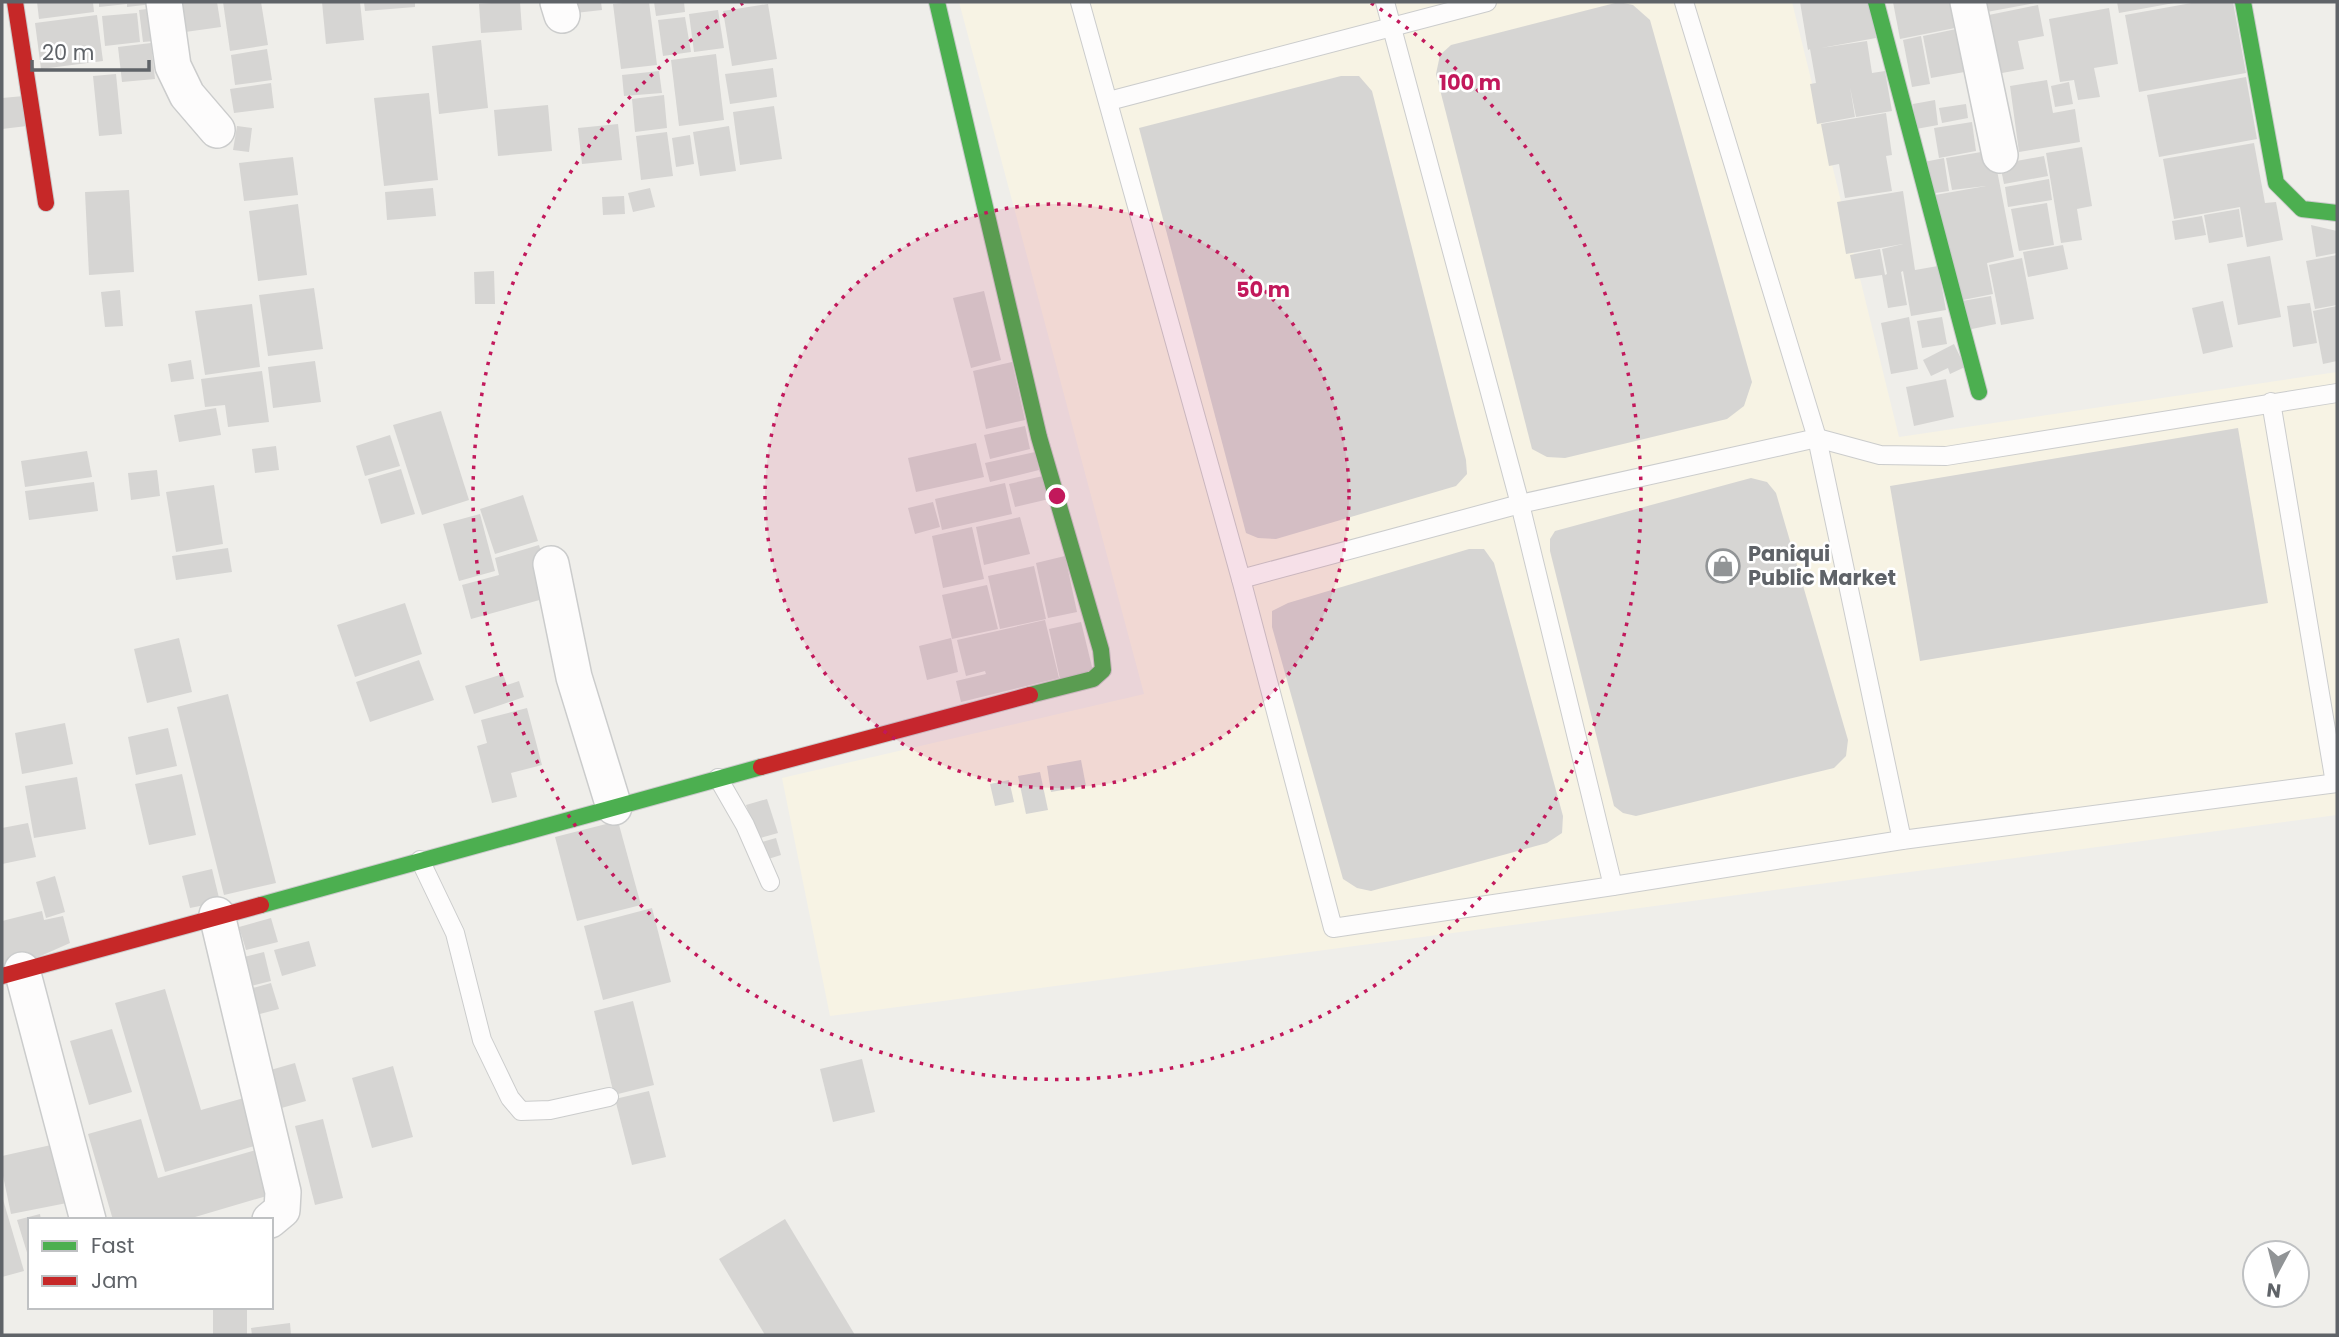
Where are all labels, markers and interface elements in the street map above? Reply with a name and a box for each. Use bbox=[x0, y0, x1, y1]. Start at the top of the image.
scale bar bbox=[32, 28, 149, 72]
text: 20 m bbox=[42, 38, 95, 67]
text: 100 m bbox=[1439, 68, 1501, 97]
text: 50 m bbox=[1236, 275, 1290, 304]
centre of rings bbox=[1045, 484, 1069, 508]
place label: Paniqui Public Market bbox=[1748, 539, 1896, 592]
shop icon: Paniqui Public Market bbox=[1704, 547, 1742, 585]
legend bbox=[28, 1218, 273, 1309]
text: Fast bbox=[91, 1231, 134, 1260]
north arrow bbox=[2241, 1239, 2311, 1309]
text: Jam bbox=[91, 1266, 138, 1295]
text: N bbox=[2265, 1276, 2283, 1305]

